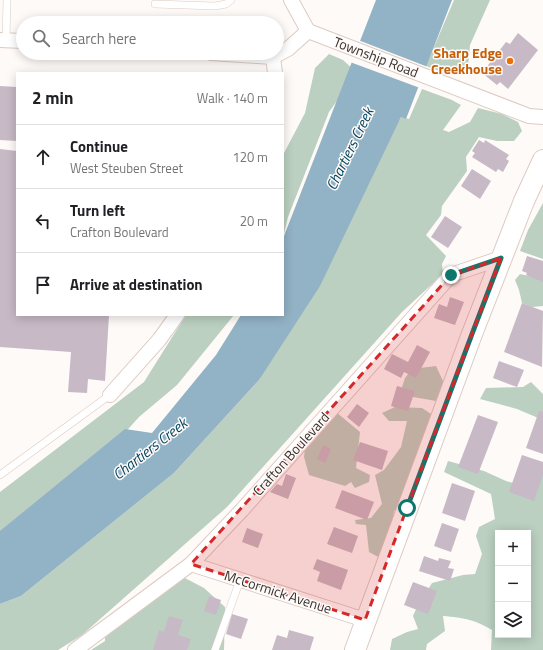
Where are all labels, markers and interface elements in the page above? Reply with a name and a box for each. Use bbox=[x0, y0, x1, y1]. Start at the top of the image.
search box bbox=[16, 16, 284, 60]
icon: search bbox=[30, 27, 52, 49]
text: Search here bbox=[62, 27, 136, 50]
street label: Township Road bbox=[331, 31, 422, 82]
place label: Sharp Edge Creekhouse bbox=[431, 42, 502, 79]
marker: Sharp Edge Creekhouse bbox=[505, 56, 515, 66]
text: 2 min bbox=[32, 85, 73, 111]
text: Walk · 140 m bbox=[197, 88, 268, 108]
water label: Chartiers Creek bbox=[320, 102, 380, 194]
text: Continue bbox=[70, 135, 128, 158]
icon: ahead bbox=[32, 146, 54, 168]
text: 120 m bbox=[232, 147, 268, 167]
text: West Steuben Street bbox=[70, 158, 183, 178]
text: Turn left bbox=[70, 199, 125, 222]
icon: left bbox=[32, 210, 54, 232]
text: 20 m bbox=[240, 211, 268, 231]
text: Crafton Boulevard bbox=[70, 222, 169, 242]
route end bbox=[442, 266, 460, 284]
text: Arrive at destination bbox=[70, 273, 203, 296]
icon: arrive bbox=[32, 274, 54, 296]
street label: Crafton Boulevard bbox=[247, 407, 334, 500]
water label: Chartiers Creek bbox=[107, 411, 194, 485]
route start bbox=[398, 499, 416, 517]
map controls bbox=[495, 530, 531, 638]
button: + bbox=[495, 530, 531, 566]
street label: McCormick Avenue bbox=[222, 564, 335, 619]
button: − bbox=[495, 566, 531, 602]
button: layers bbox=[495, 602, 531, 638]

